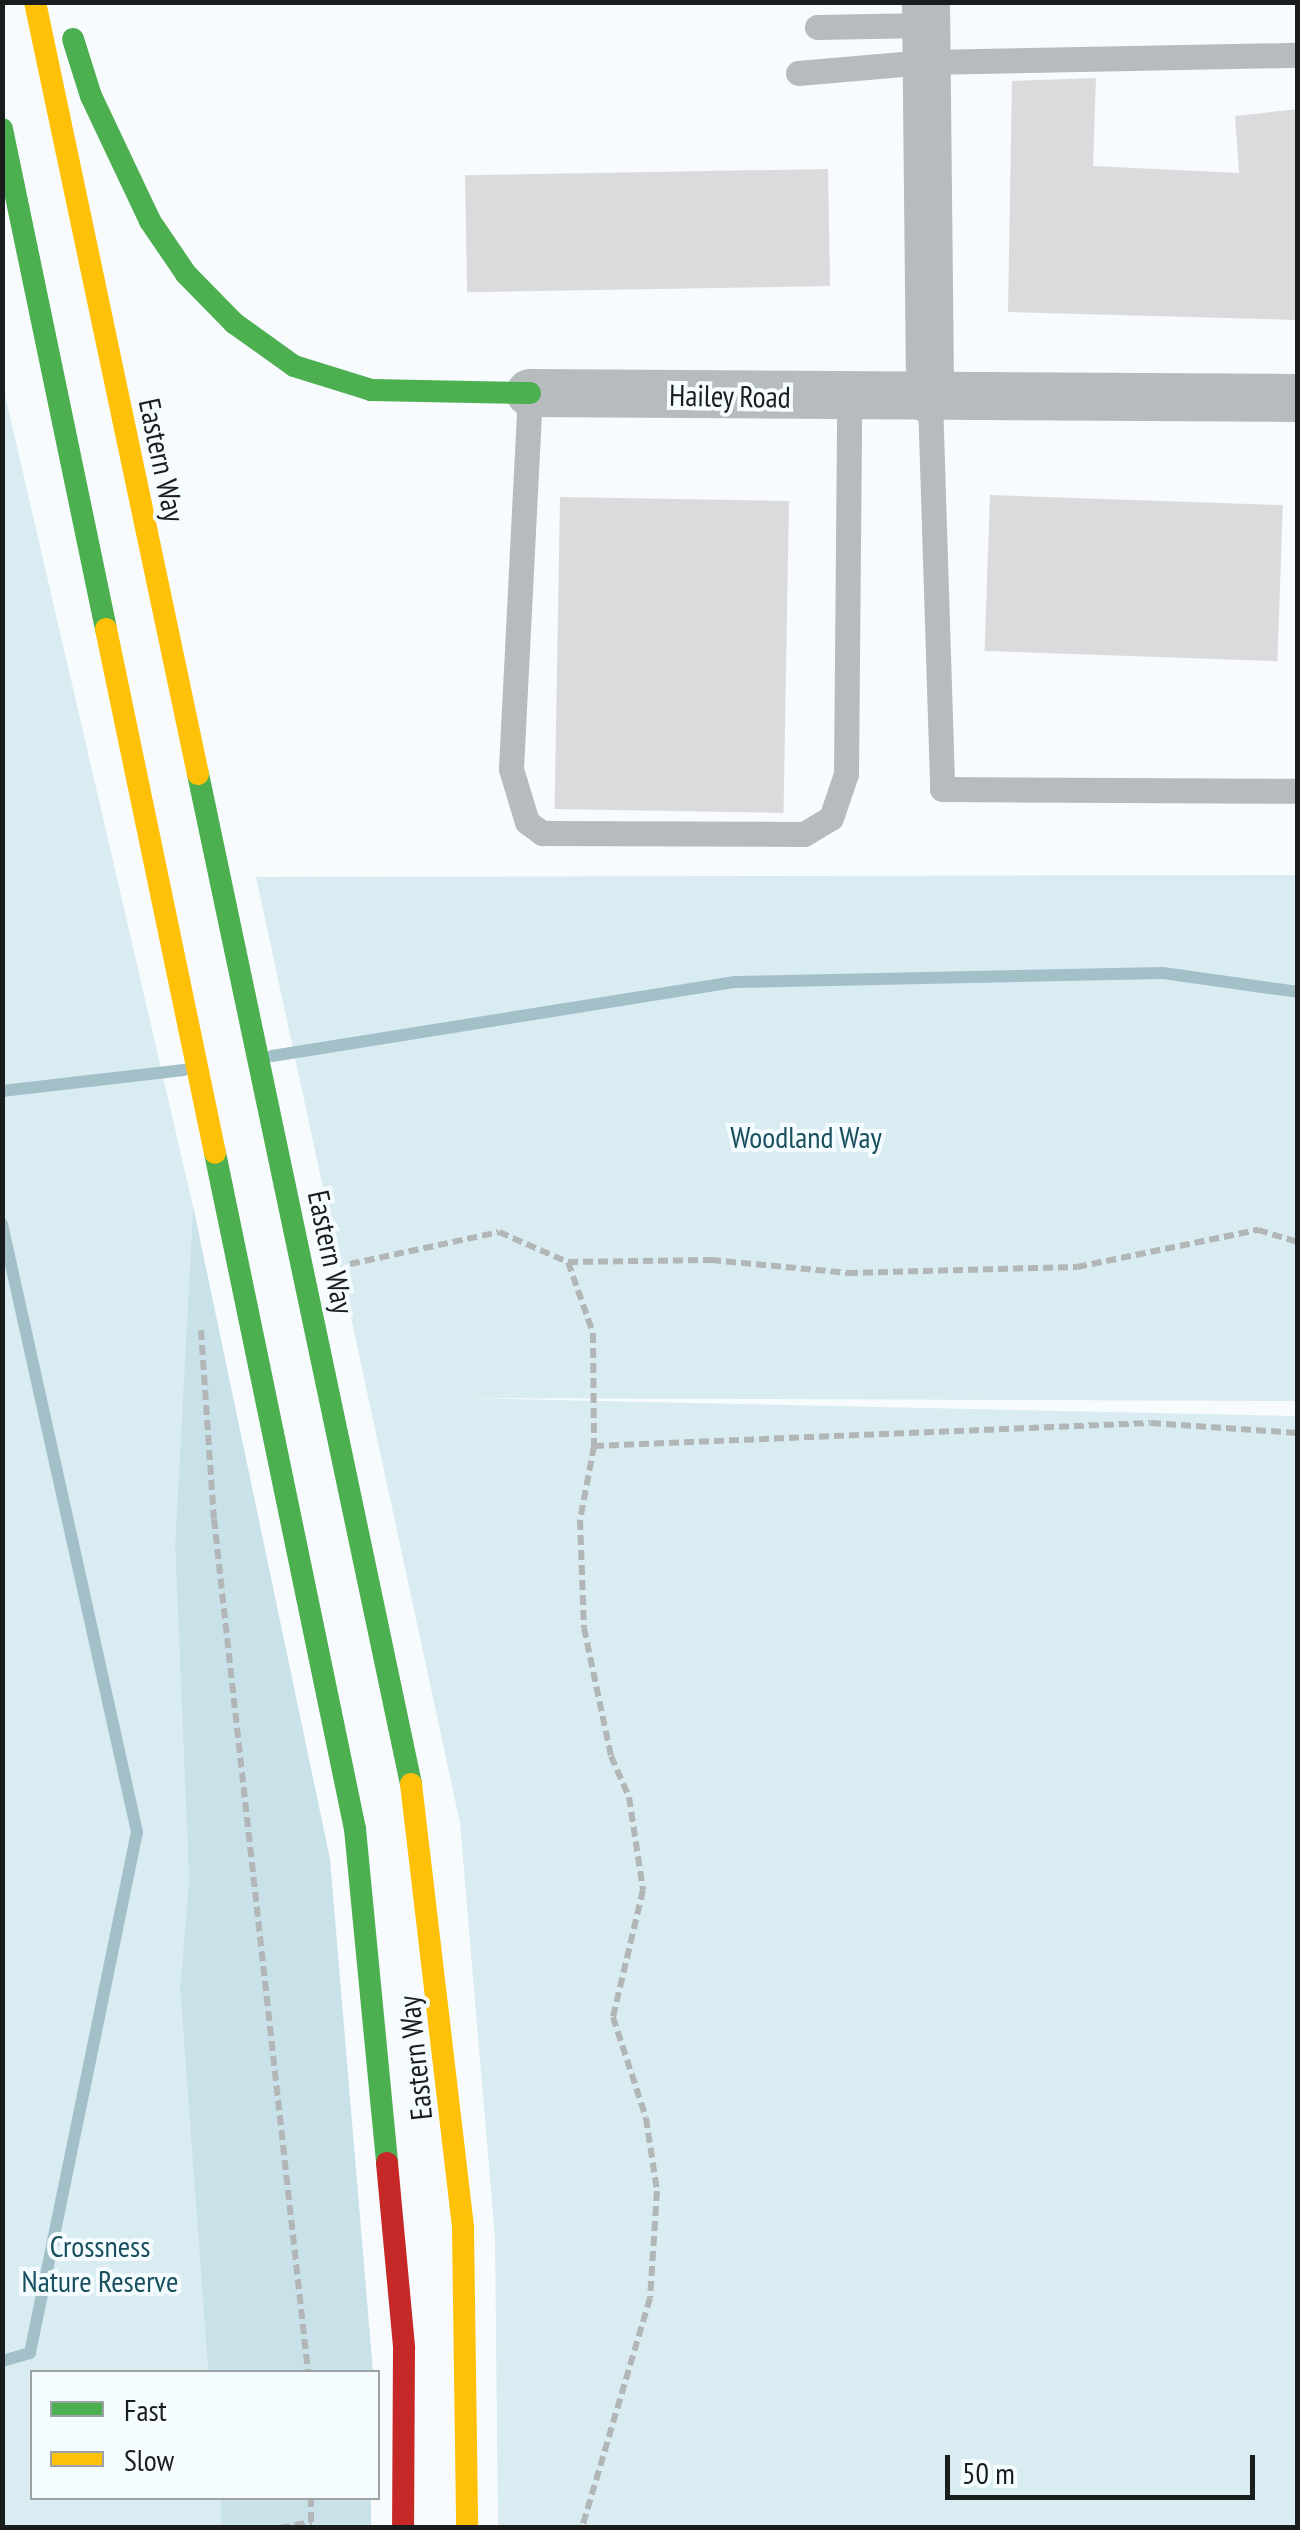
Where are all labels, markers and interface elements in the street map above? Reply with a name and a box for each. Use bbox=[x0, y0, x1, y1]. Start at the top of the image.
street label: Hailey Road bbox=[669, 377, 791, 415]
street label: Eastern Way bbox=[131, 395, 193, 525]
park label: Woodland Way bbox=[730, 1119, 882, 1155]
street label: Eastern Way bbox=[300, 1187, 362, 1317]
street label: Eastern Way bbox=[391, 1994, 439, 2122]
park label: Crossness Nature Reserve bbox=[22, 2228, 178, 2298]
legend bbox=[30, 2370, 380, 2500]
text: Fast bbox=[124, 2390, 167, 2429]
scale bar bbox=[950, 2435, 1260, 2497]
text: Slow bbox=[124, 2440, 174, 2479]
text: 50 m bbox=[962, 2453, 1015, 2492]

